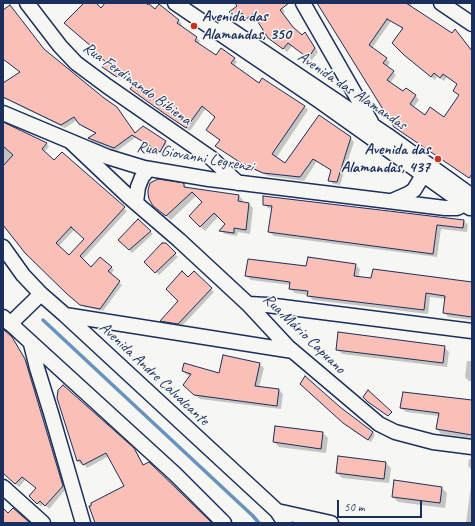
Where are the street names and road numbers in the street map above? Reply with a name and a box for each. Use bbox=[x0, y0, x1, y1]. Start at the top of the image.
street label: Rua Ferdinando Bibiena bbox=[79, 38, 195, 130]
street label: Avenida das Alamandas bbox=[294, 47, 410, 135]
street label: Rua Giovanni Legrenzi bbox=[135, 137, 255, 177]
street label: Rua Mário Capuano bbox=[259, 290, 349, 378]
street label: Avenida Andre Calvalcante bbox=[95, 318, 213, 430]

